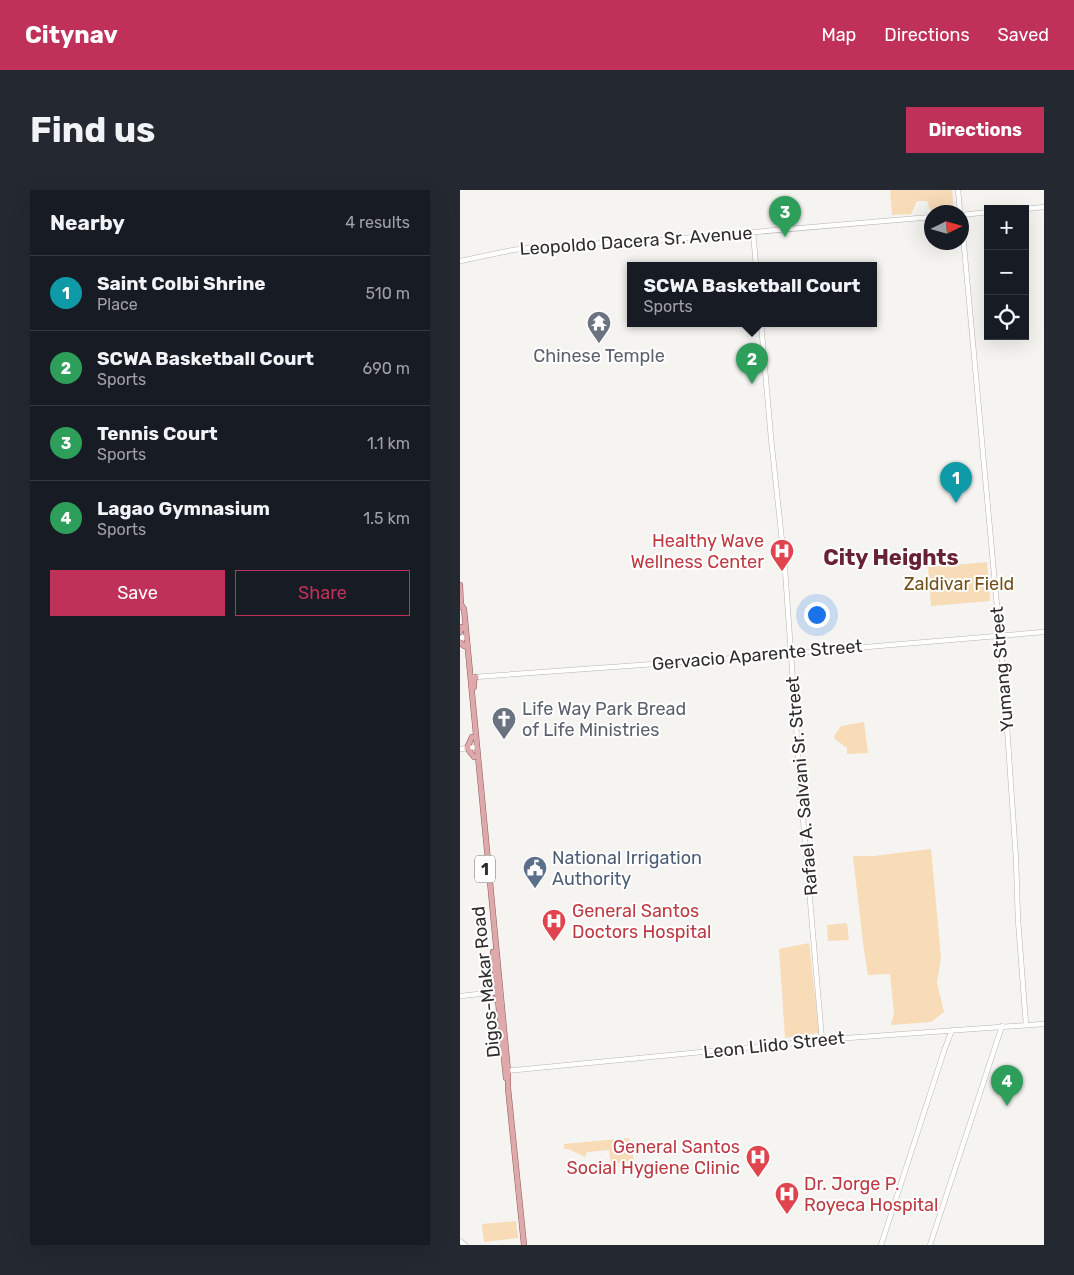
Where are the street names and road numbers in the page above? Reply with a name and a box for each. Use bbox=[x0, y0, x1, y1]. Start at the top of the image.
street label: Leopoldo Dacera Sr. Avenue bbox=[519, 222, 753, 260]
street label: Yumang Street bbox=[986, 606, 1018, 732]
street label: Gervacio Aparente Street bbox=[651, 635, 863, 675]
street label: Rafael A. Salvani Sr. Street bbox=[781, 675, 823, 897]
road number: 1 bbox=[475, 856, 495, 882]
street label: Digos-Makar Road bbox=[467, 905, 505, 1059]
street label: Leon Llido Street bbox=[702, 1027, 846, 1063]

